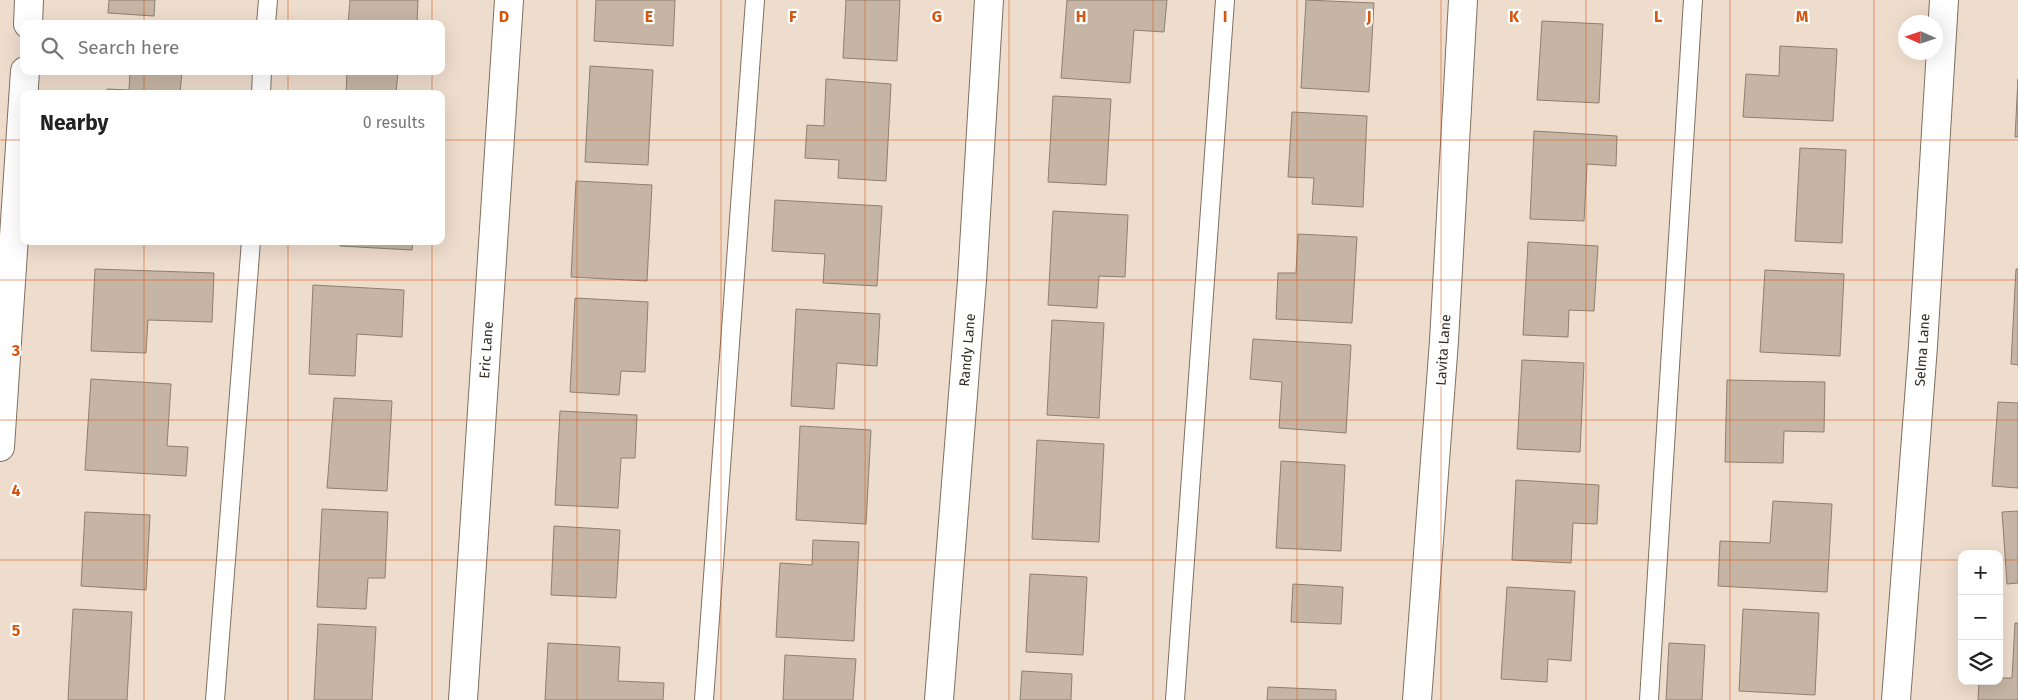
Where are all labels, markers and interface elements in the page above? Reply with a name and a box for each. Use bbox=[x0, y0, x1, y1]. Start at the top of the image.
text: D bbox=[499, 7, 509, 26]
text: E bbox=[645, 7, 653, 26]
text: F bbox=[789, 7, 797, 26]
text: G bbox=[932, 7, 942, 26]
text: H bbox=[1076, 7, 1086, 26]
text: I bbox=[1223, 7, 1227, 26]
text: J bbox=[1365, 7, 1372, 26]
text: K bbox=[1509, 7, 1520, 26]
text: L bbox=[1654, 7, 1662, 26]
text: M bbox=[1796, 7, 1809, 26]
north arrow bbox=[1898, 15, 1943, 60]
search box bbox=[20, 20, 445, 75]
icon: search bbox=[38, 34, 66, 62]
text: Search here bbox=[78, 36, 179, 59]
text: Nearby bbox=[40, 110, 108, 136]
text: 0 results bbox=[363, 113, 425, 132]
street label: Randy Lane bbox=[956, 313, 979, 387]
street label: Selma Lane bbox=[1911, 313, 1934, 387]
street label: Lavita Lane bbox=[1433, 314, 1454, 386]
street label: Eric Lane bbox=[476, 321, 497, 379]
text: 3 bbox=[11, 341, 20, 360]
text: 4 bbox=[11, 481, 21, 500]
map controls bbox=[1958, 550, 2003, 685]
button: + bbox=[1958, 550, 2003, 595]
button: − bbox=[1958, 595, 2003, 640]
text: 5 bbox=[12, 621, 21, 640]
button: layers bbox=[1958, 640, 2003, 685]

